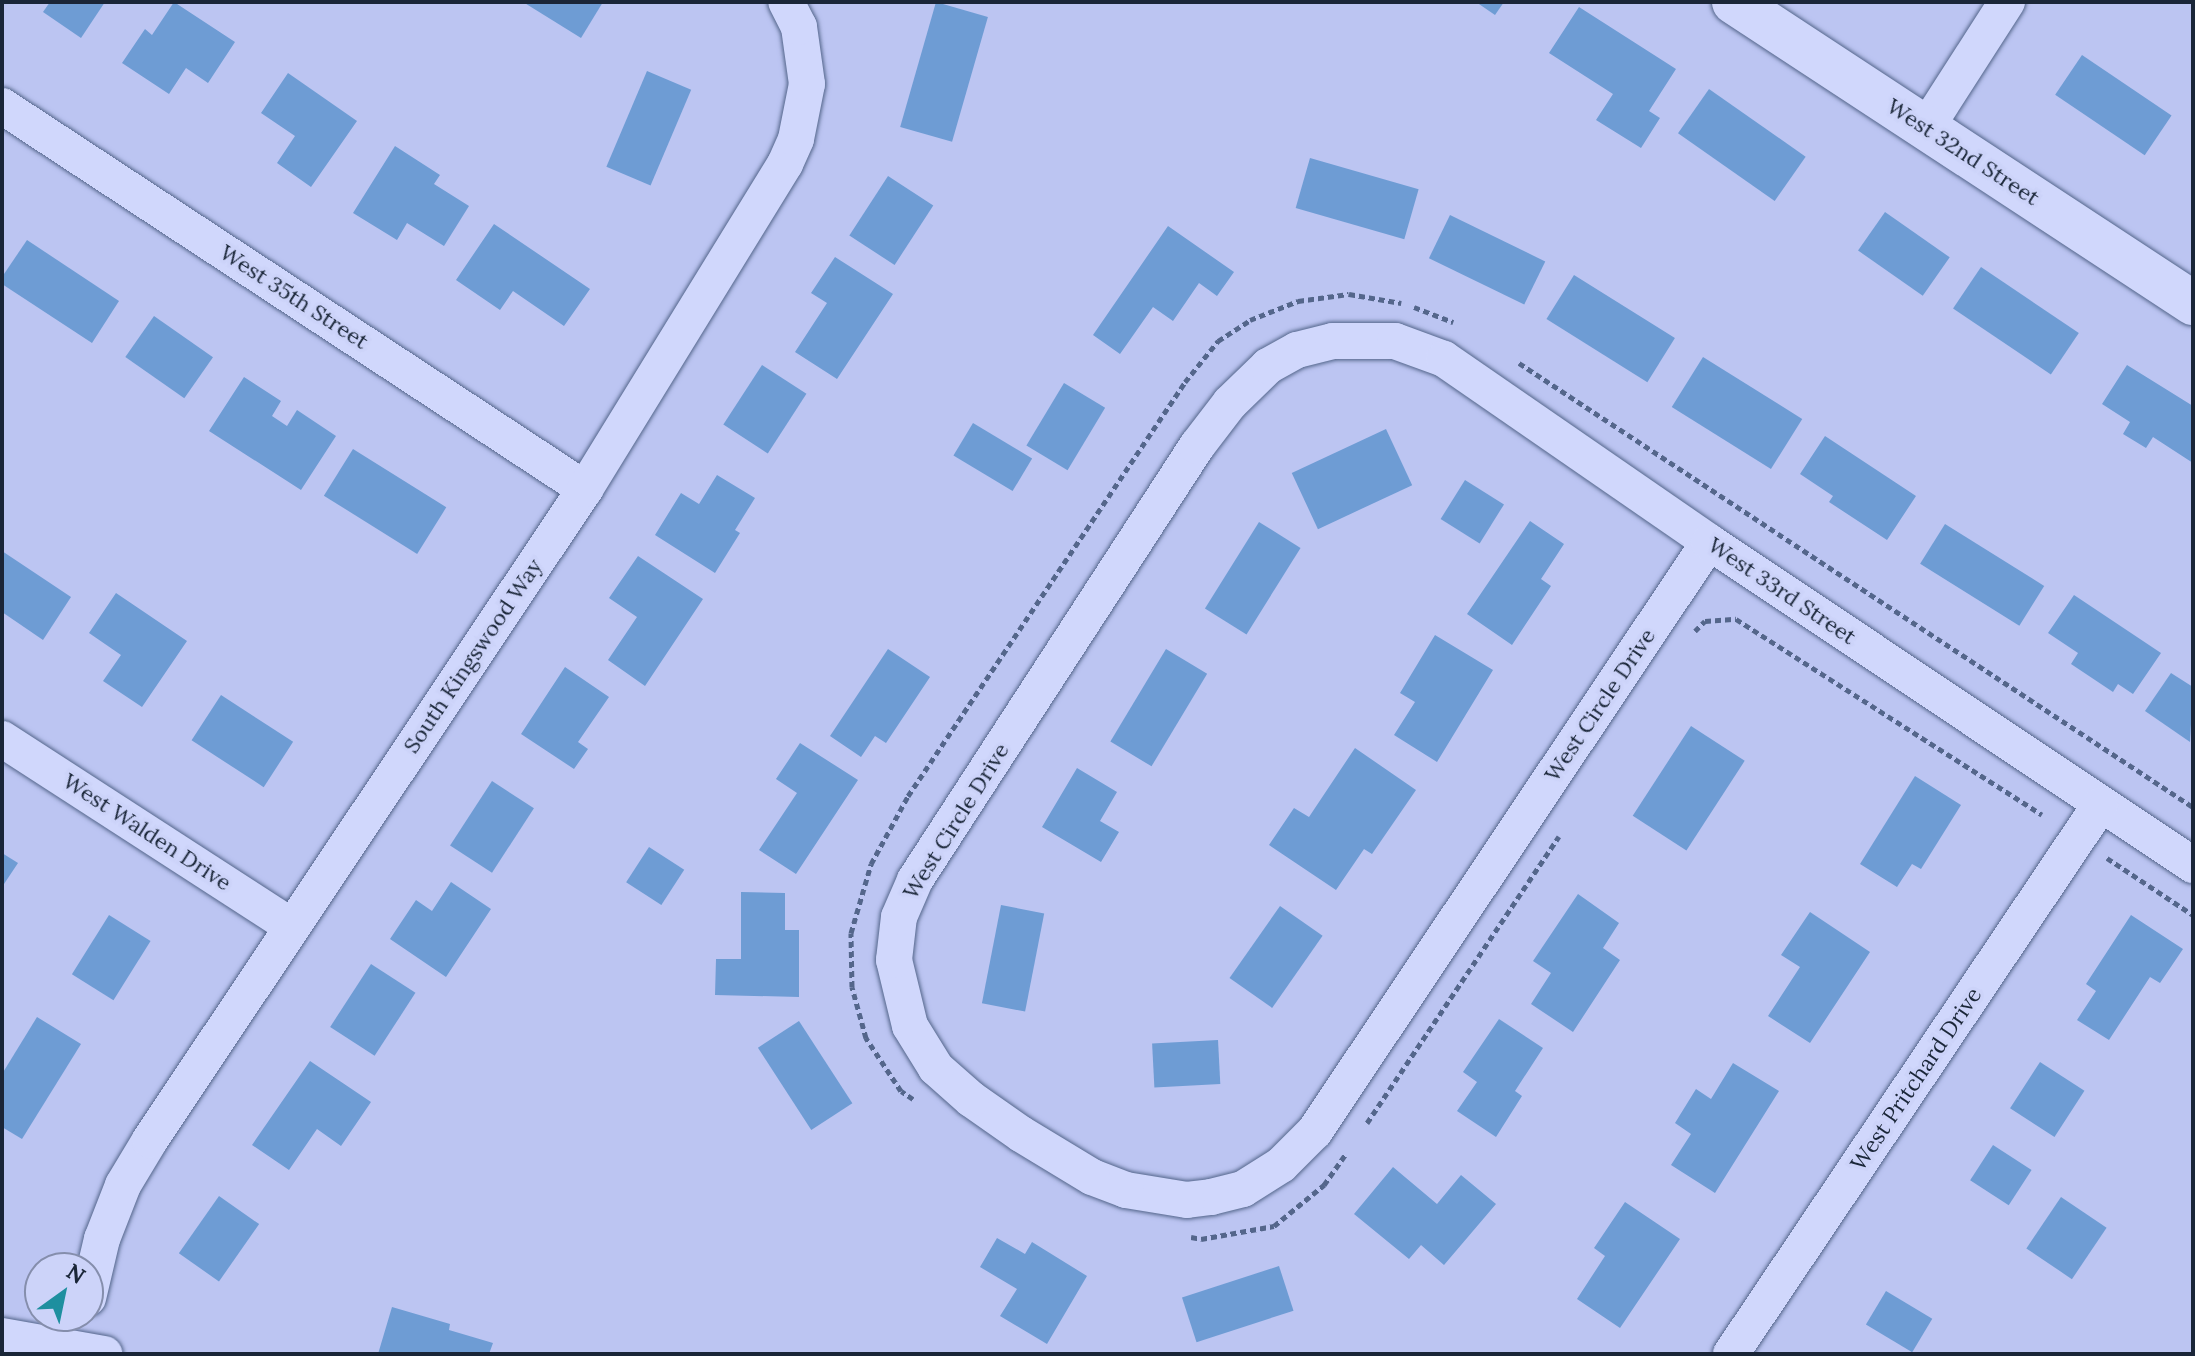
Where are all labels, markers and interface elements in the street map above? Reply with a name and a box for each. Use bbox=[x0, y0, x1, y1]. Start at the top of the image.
street label: West 32nd Street bbox=[1882, 93, 2044, 211]
street label: West 35th Street bbox=[215, 239, 373, 355]
street label: West 33rd Street bbox=[1703, 532, 1861, 650]
street label: South Kingswood Way bbox=[398, 554, 548, 758]
street label: West Circle Drive bbox=[1539, 624, 1661, 786]
street label: West Circle Drive bbox=[897, 738, 1015, 904]
street label: West Walden Drive bbox=[58, 768, 236, 896]
street label: West Pritchard Drive bbox=[1845, 983, 1987, 1175]
north arrow bbox=[24, 1252, 104, 1332]
text: N bbox=[61, 1257, 91, 1290]

